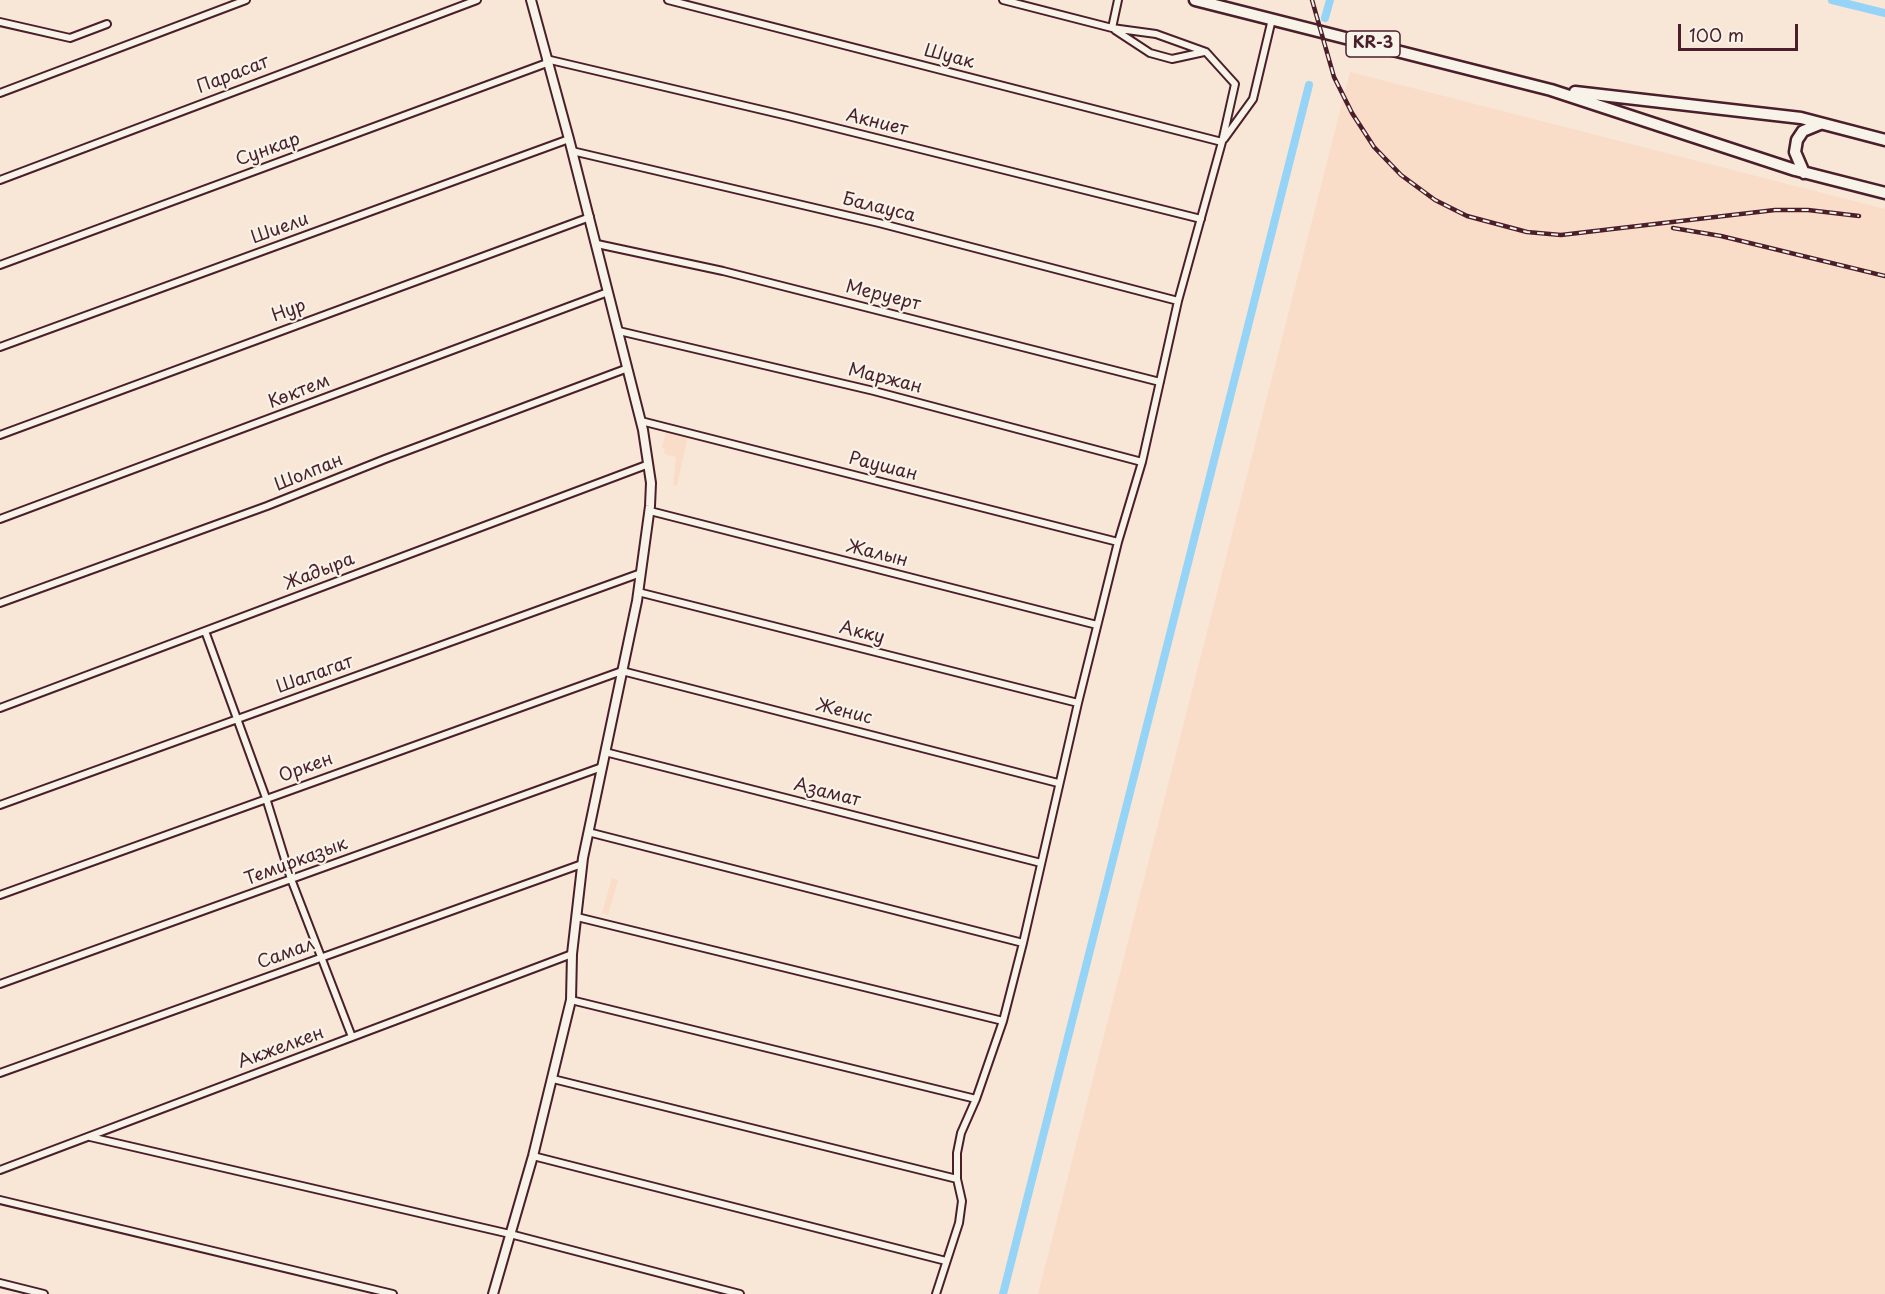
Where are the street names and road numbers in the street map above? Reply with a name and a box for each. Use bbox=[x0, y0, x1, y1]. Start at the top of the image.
road number: KR-3 bbox=[1346, 31, 1400, 57]
street label: Шуак bbox=[921, 40, 977, 74]
street label: Парасат bbox=[194, 51, 272, 99]
street label: Акниет bbox=[844, 105, 910, 141]
street label: Сункар bbox=[233, 128, 303, 172]
street label: Балауса bbox=[840, 189, 918, 227]
street label: Шиели bbox=[248, 209, 312, 249]
street label: Меруерт bbox=[843, 276, 923, 316]
street label: Нур bbox=[269, 295, 309, 327]
street label: Маржан bbox=[846, 359, 924, 399]
street label: Көктем bbox=[265, 370, 333, 414]
street label: Раушан bbox=[846, 448, 920, 486]
street label: Шолпан bbox=[272, 450, 346, 496]
street label: Жалын bbox=[844, 536, 910, 572]
street label: Жадыра bbox=[281, 549, 357, 595]
street label: Акку bbox=[837, 617, 887, 649]
street label: Шапагат bbox=[274, 651, 356, 699]
street label: Женис bbox=[814, 695, 874, 729]
street label: Оркен bbox=[276, 748, 336, 788]
street label: Азамат bbox=[791, 774, 863, 812]
street label: Темирказык bbox=[242, 833, 350, 891]
street label: Самал bbox=[254, 934, 318, 974]
street label: Акжелкен bbox=[235, 1022, 327, 1074]

